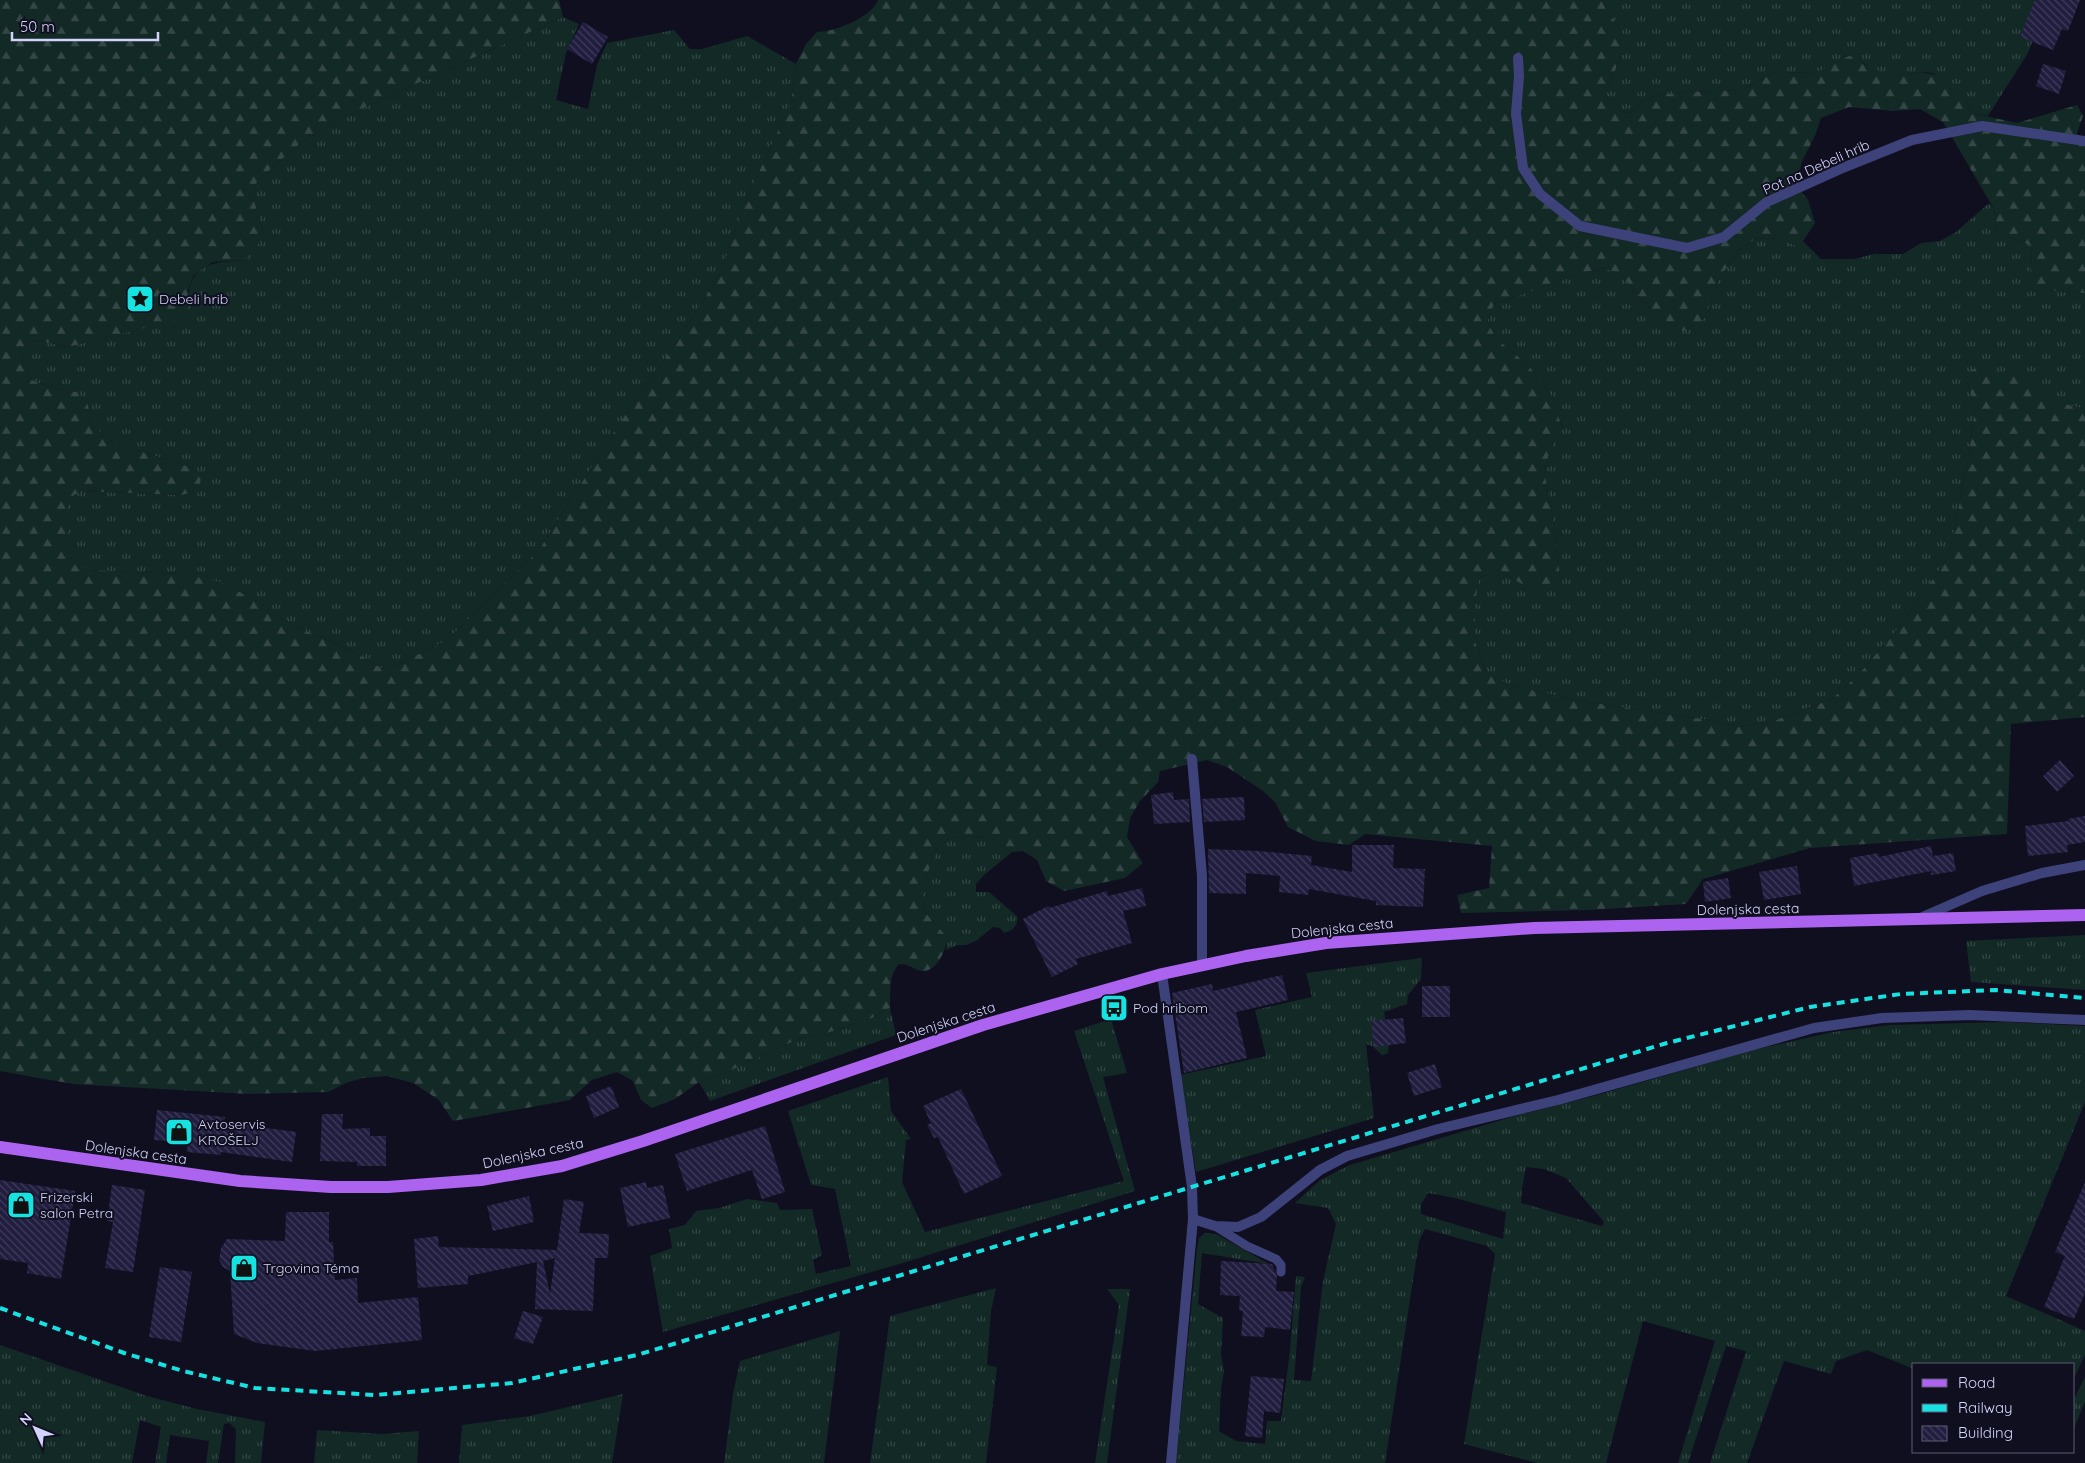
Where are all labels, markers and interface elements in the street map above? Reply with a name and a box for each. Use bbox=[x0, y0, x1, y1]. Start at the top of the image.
scale bar bbox=[12, 10, 159, 42]
text: 50 m bbox=[20, 17, 55, 36]
street label: Pot na Debeli hrib bbox=[1760, 135, 1872, 199]
place icon: Debeli hrib bbox=[125, 284, 155, 314]
place label: Debeli hrib bbox=[159, 290, 228, 308]
street label: Dolenjska cesta bbox=[1696, 899, 1800, 919]
street label: Dolenjska cesta bbox=[1290, 914, 1394, 942]
bus stop icon: Pod hribom bbox=[1099, 993, 1129, 1023]
street label: Dolenjska cesta bbox=[894, 998, 998, 1046]
place label: Pod hribom bbox=[1133, 999, 1208, 1017]
place label: Avtoservis KROŠELJ bbox=[198, 1115, 265, 1149]
shop icon: Avtoservis KROŠELJ bbox=[164, 1117, 194, 1147]
street label: Dolenjska cesta bbox=[481, 1134, 585, 1172]
street label: Dolenjska cesta bbox=[84, 1136, 188, 1168]
place label: Frizerski salon Petra bbox=[40, 1188, 113, 1222]
shop icon: Frizerski salon Petra bbox=[6, 1190, 36, 1220]
shop icon: Trgovina Téma bbox=[229, 1253, 259, 1283]
place label: Trgovina Téma bbox=[263, 1259, 359, 1277]
legend bbox=[1912, 1363, 2075, 1453]
text: Road bbox=[1958, 1373, 1995, 1392]
text: Railway bbox=[1958, 1398, 2013, 1417]
north arrow bbox=[10, 1403, 60, 1453]
text: N bbox=[16, 1409, 36, 1429]
text: Building bbox=[1958, 1423, 2013, 1442]

